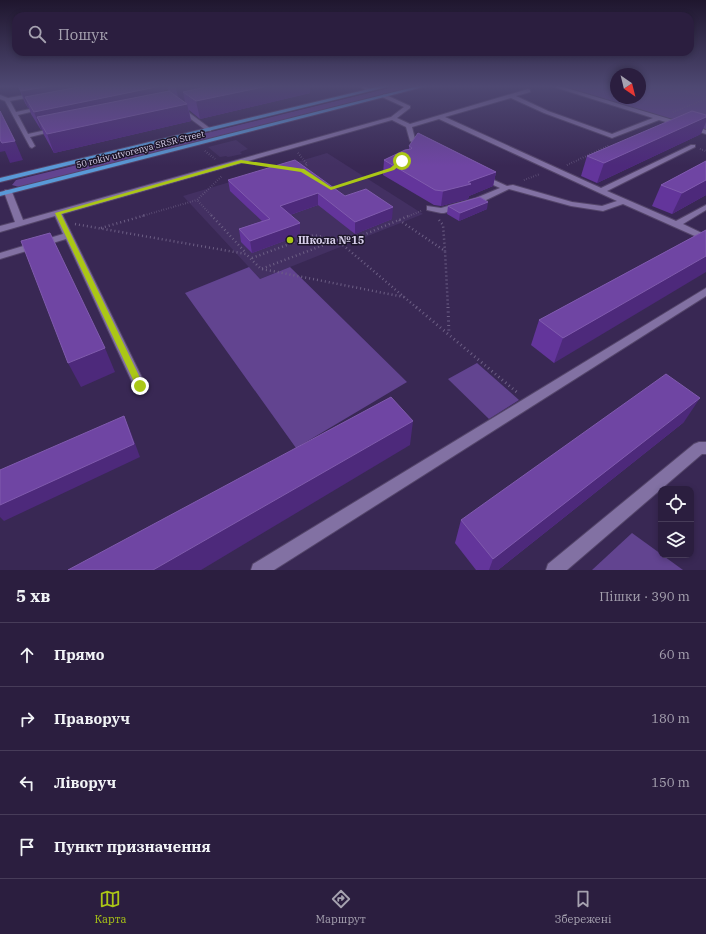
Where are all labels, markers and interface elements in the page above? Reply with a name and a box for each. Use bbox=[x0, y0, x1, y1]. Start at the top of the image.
search box bbox=[12, 12, 694, 56]
icon: search bbox=[26, 23, 48, 45]
text: Пошук bbox=[58, 25, 108, 44]
north arrow bbox=[610, 68, 646, 104]
street label: 50 rokiv utvorenya SRSR Street bbox=[75, 128, 205, 170]
route start bbox=[393, 152, 411, 170]
place label: Школа №15 bbox=[298, 233, 364, 247]
marker: Школа №15 bbox=[285, 235, 295, 245]
route end bbox=[131, 377, 149, 395]
map controls bbox=[658, 486, 694, 558]
button: locate bbox=[658, 486, 694, 522]
button: layers bbox=[658, 522, 694, 558]
text: 5 хв bbox=[16, 585, 50, 607]
text: Пішки · 390 m bbox=[599, 588, 690, 605]
icon: ahead bbox=[16, 644, 38, 666]
text: Прямо bbox=[54, 645, 105, 664]
text: 60 m bbox=[659, 646, 690, 663]
icon: right bbox=[16, 708, 38, 730]
text: Праворуч bbox=[54, 709, 130, 728]
text: 180 m bbox=[651, 710, 690, 727]
icon: left bbox=[16, 772, 38, 794]
text: Ліворуч bbox=[54, 773, 116, 792]
text: 150 m bbox=[651, 774, 690, 791]
icon: arrive bbox=[16, 836, 38, 858]
text: Пункт призначення bbox=[54, 837, 211, 856]
tab: Карта bbox=[95, 888, 126, 926]
tab: Маршрут bbox=[315, 888, 366, 926]
tab: Збережені bbox=[555, 888, 611, 926]

